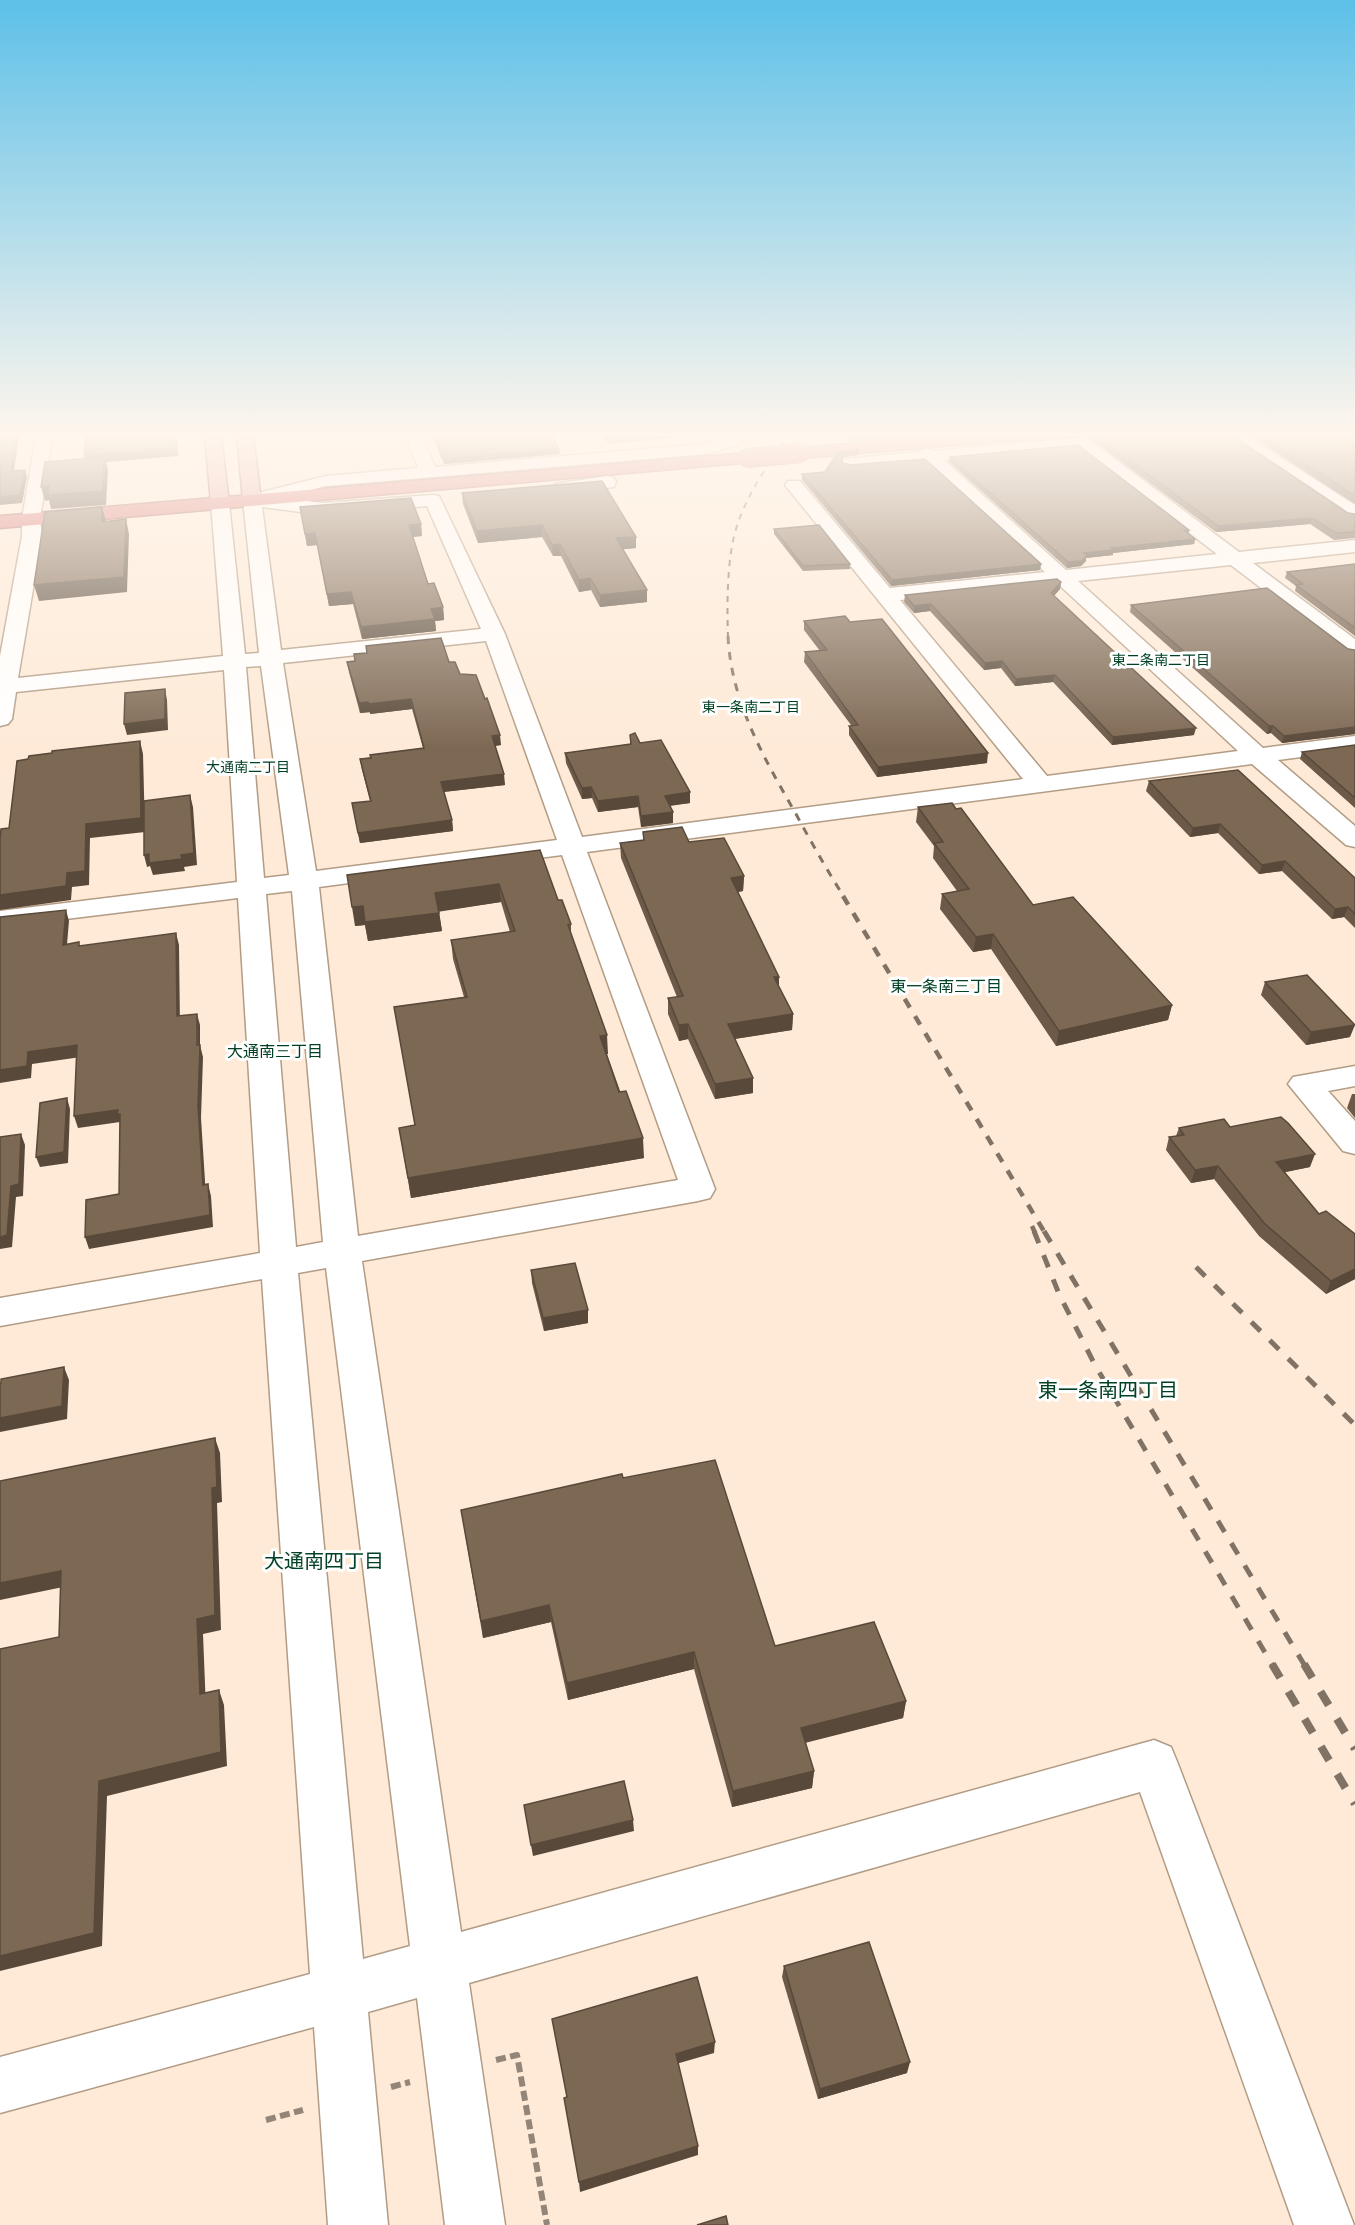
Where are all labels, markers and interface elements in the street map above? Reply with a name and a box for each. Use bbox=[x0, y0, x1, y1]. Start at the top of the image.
district label: 東二条南二丁目 bbox=[1112, 652, 1210, 668]
district label: 東一条南二丁目 bbox=[702, 699, 800, 715]
district label: 大通南二丁目 bbox=[206, 759, 290, 775]
district label: 東一条南三丁目 bbox=[890, 977, 1002, 996]
district label: 大通南三丁目 bbox=[227, 1042, 323, 1061]
district label: 東一条南四丁目 bbox=[1038, 1378, 1178, 1402]
district label: 大通南四丁目 bbox=[264, 1549, 384, 1573]

